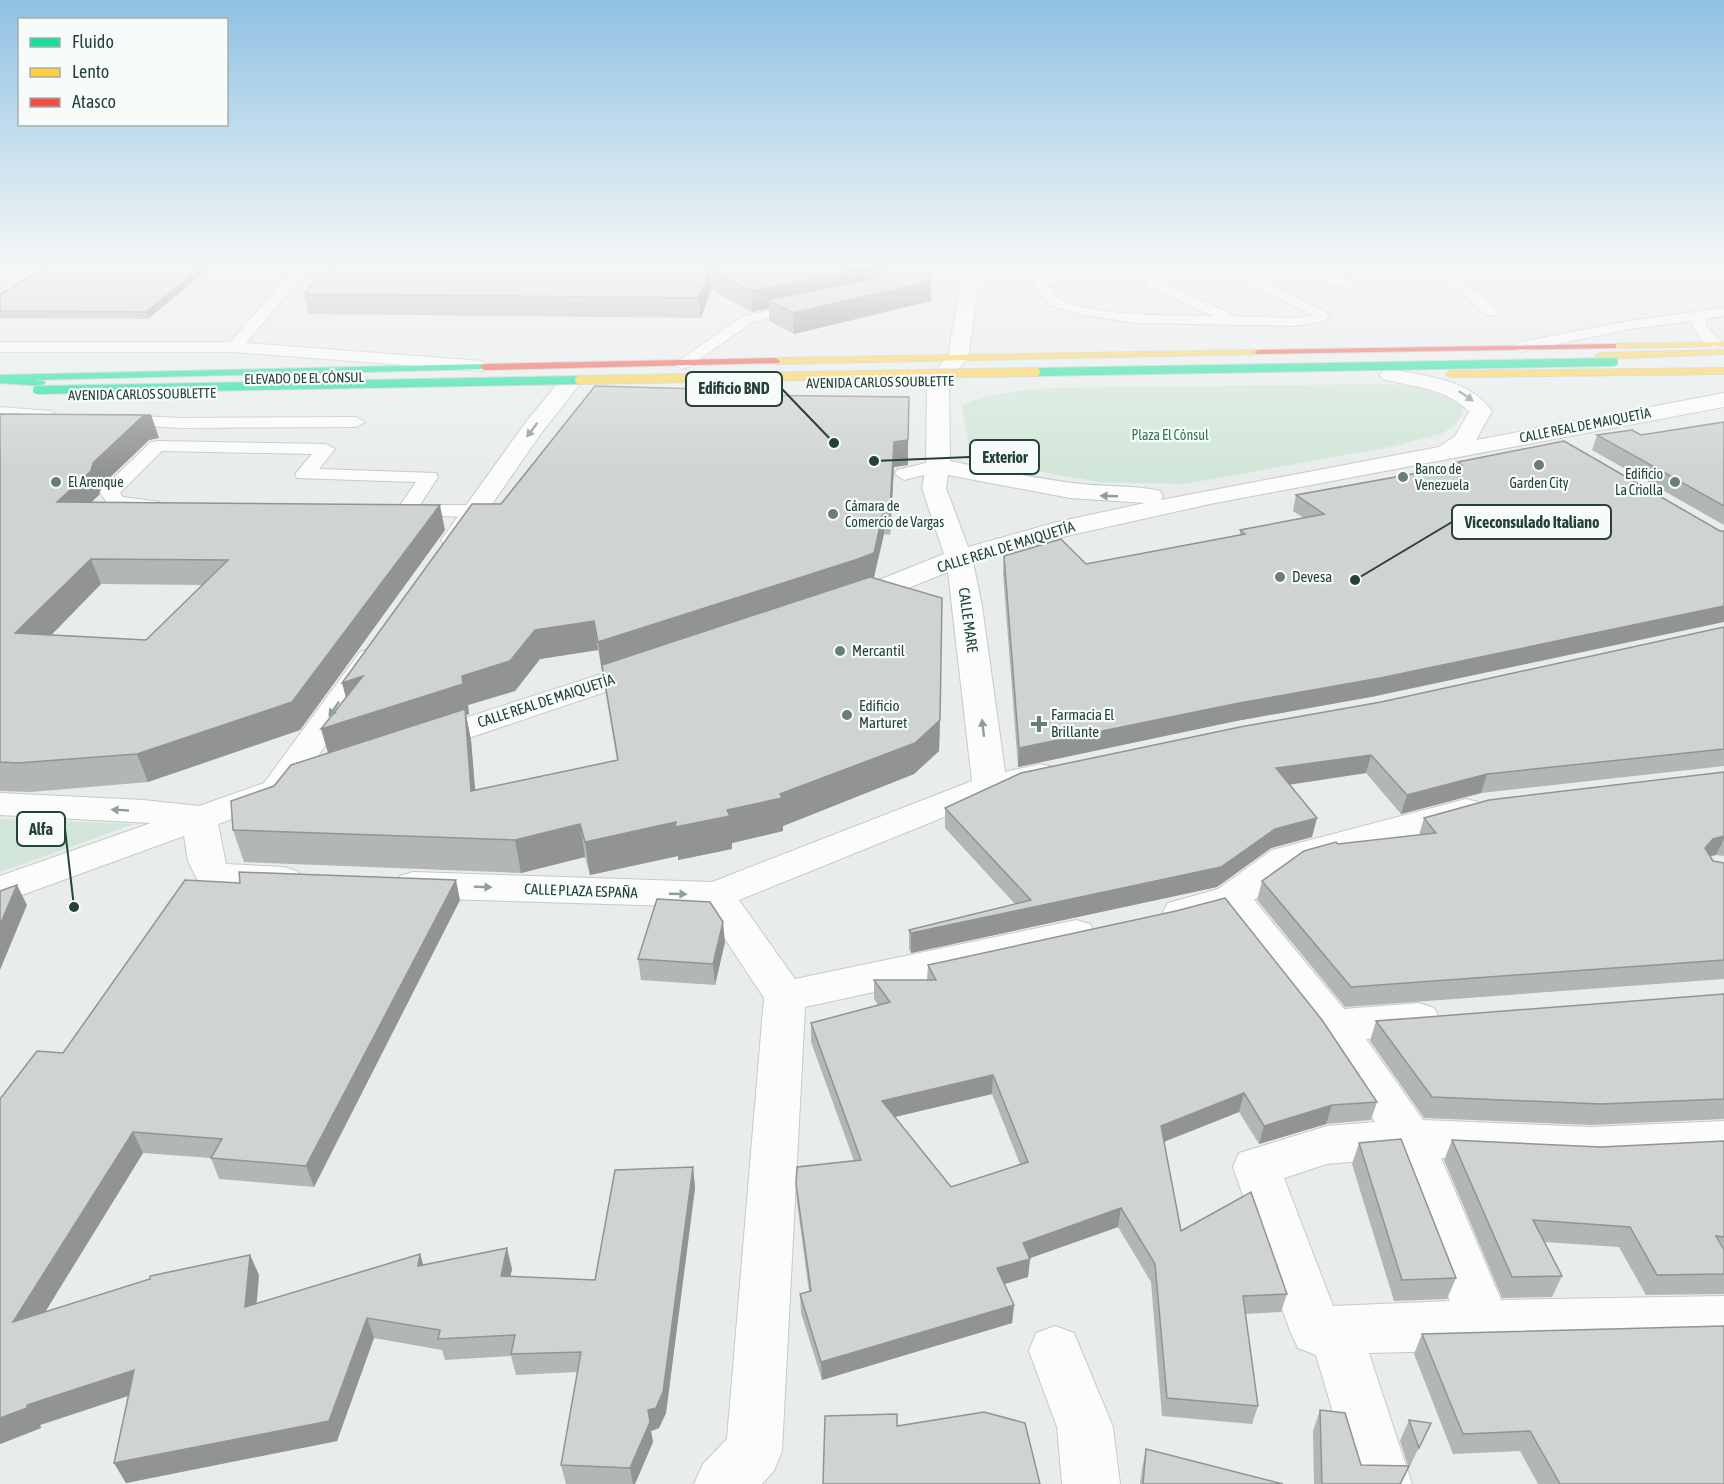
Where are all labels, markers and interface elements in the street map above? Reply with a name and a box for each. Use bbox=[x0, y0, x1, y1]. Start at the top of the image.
legend bbox=[18, 18, 228, 126]
text: Fluido bbox=[72, 31, 114, 52]
text: Lento bbox=[72, 61, 109, 82]
text: Atasco bbox=[72, 91, 116, 112]
street label: ELEVADO DE EL CÓNSUL bbox=[244, 369, 365, 387]
callout: Edificio BND bbox=[686, 372, 782, 406]
street label: AVENIDA CARLOS SOUBLETTE bbox=[806, 373, 954, 391]
text: Edificio BND bbox=[698, 379, 770, 397]
street label: AVENIDA CARLOS SOUBLETTE bbox=[68, 385, 216, 403]
one-way arrow bbox=[1457, 391, 1474, 402]
street label: CALLE REAL DE MAIQUETÍA bbox=[1518, 404, 1652, 446]
one-way arrow bbox=[526, 422, 539, 438]
park label: Plaza El Cónsul bbox=[1131, 427, 1209, 443]
callout: Exterior bbox=[970, 440, 1039, 474]
text: Exterior bbox=[982, 448, 1028, 466]
marker: Garden City bbox=[1532, 458, 1546, 472]
place label: Banco de Venezuela bbox=[1415, 461, 1469, 493]
place label: Edificio La Criolla bbox=[1615, 466, 1663, 498]
marker: Banco de Venezuela bbox=[1396, 470, 1410, 484]
place label: El Arenque bbox=[68, 474, 123, 490]
marker: El Arenque bbox=[49, 475, 63, 489]
place label: Garden City bbox=[1509, 475, 1569, 491]
marker: Edificio La Criolla bbox=[1668, 475, 1682, 489]
one-way arrow bbox=[1100, 491, 1119, 500]
place label: Cámara de Comercio de Vargas bbox=[845, 498, 944, 530]
callout: Viceconsulado Italiano bbox=[1452, 505, 1611, 539]
marker: Cámara de Comercio de Vargas bbox=[826, 507, 840, 521]
text: Viceconsulado Italiano bbox=[1464, 513, 1600, 531]
street label: CALLE REAL DE MAIQUETÍA bbox=[935, 517, 1077, 576]
place label: Devesa bbox=[1292, 568, 1332, 585]
marker: Devesa bbox=[1273, 570, 1287, 584]
street label: CALLE MARE bbox=[956, 586, 982, 654]
place label: Mercantil bbox=[852, 642, 905, 659]
marker: Mercantil bbox=[833, 644, 847, 658]
street label: CALLE REAL DE MAIQUETÍA bbox=[475, 670, 617, 731]
place label: Edificio Marturet bbox=[859, 697, 907, 731]
one-way arrow bbox=[329, 701, 341, 717]
place label: Farmacia El Brillante bbox=[1051, 706, 1114, 740]
marker: Edificio Marturet bbox=[840, 708, 854, 722]
marker: Farmacia El Brillante bbox=[1032, 717, 1046, 731]
one-way arrow bbox=[978, 718, 987, 737]
one-way arrow bbox=[110, 805, 129, 814]
callout: Alfa bbox=[17, 812, 65, 846]
text: Alfa bbox=[28, 820, 53, 838]
street label: CALLE PLAZA ESPAÑA bbox=[524, 880, 639, 901]
one-way arrow bbox=[474, 883, 493, 892]
one-way arrow bbox=[668, 889, 687, 899]

